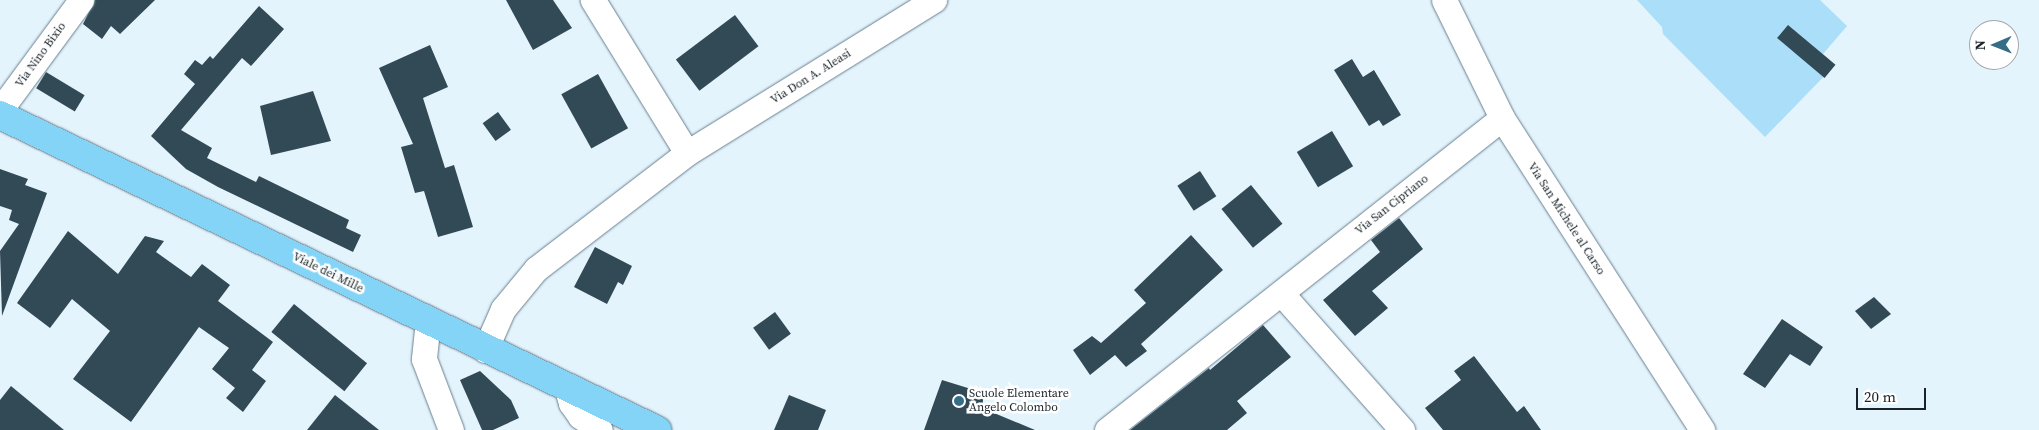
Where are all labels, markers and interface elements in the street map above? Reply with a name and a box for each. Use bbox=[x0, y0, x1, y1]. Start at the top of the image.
street label: Via Nino Bixio bbox=[13, 20, 69, 90]
north arrow bbox=[1969, 20, 2019, 70]
text: N bbox=[1970, 40, 1990, 51]
street label: Via Don A. Aleasi bbox=[768, 46, 854, 108]
street label: Via San Michele al Carso bbox=[1524, 160, 1608, 278]
street label: Via San Cipriano bbox=[1352, 172, 1432, 238]
street label: Viale dei Mille bbox=[290, 250, 366, 296]
scale bar bbox=[1859, 378, 1929, 410]
text: 20 m bbox=[1864, 386, 1896, 407]
place label: Scuole Elementare Angelo Colombo bbox=[969, 387, 1069, 415]
marker: Scuole Elementare Angelo Colombo bbox=[953, 395, 965, 407]

